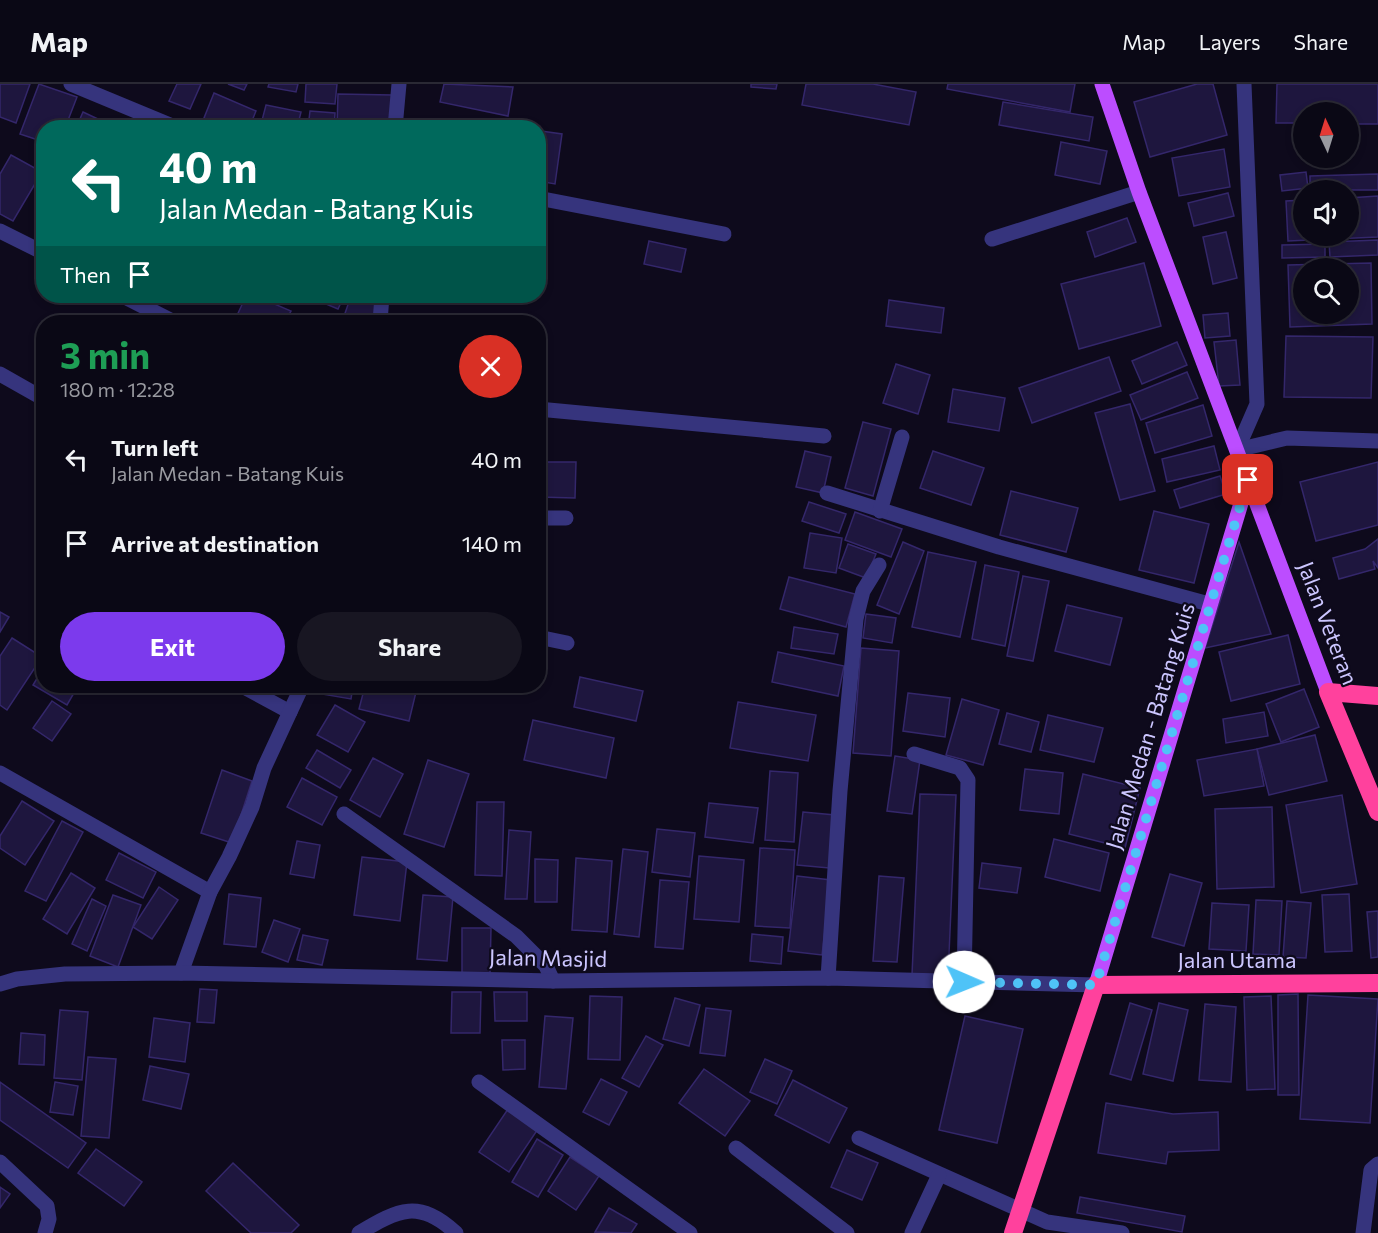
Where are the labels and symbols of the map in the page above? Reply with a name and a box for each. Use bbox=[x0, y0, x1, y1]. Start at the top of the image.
north arrow bbox=[1293, 102, 1359, 168]
pin bbox=[1222, 454, 1273, 505]
street label: Jalan Veteran bbox=[1293, 557, 1364, 688]
street label: Jalan Medan - Batang Kuis bbox=[1099, 599, 1200, 852]
street label: Jalan Masjid bbox=[489, 943, 607, 972]
street label: Jalan Utama bbox=[1177, 946, 1297, 973]
position arrow bbox=[932, 950, 996, 1014]

